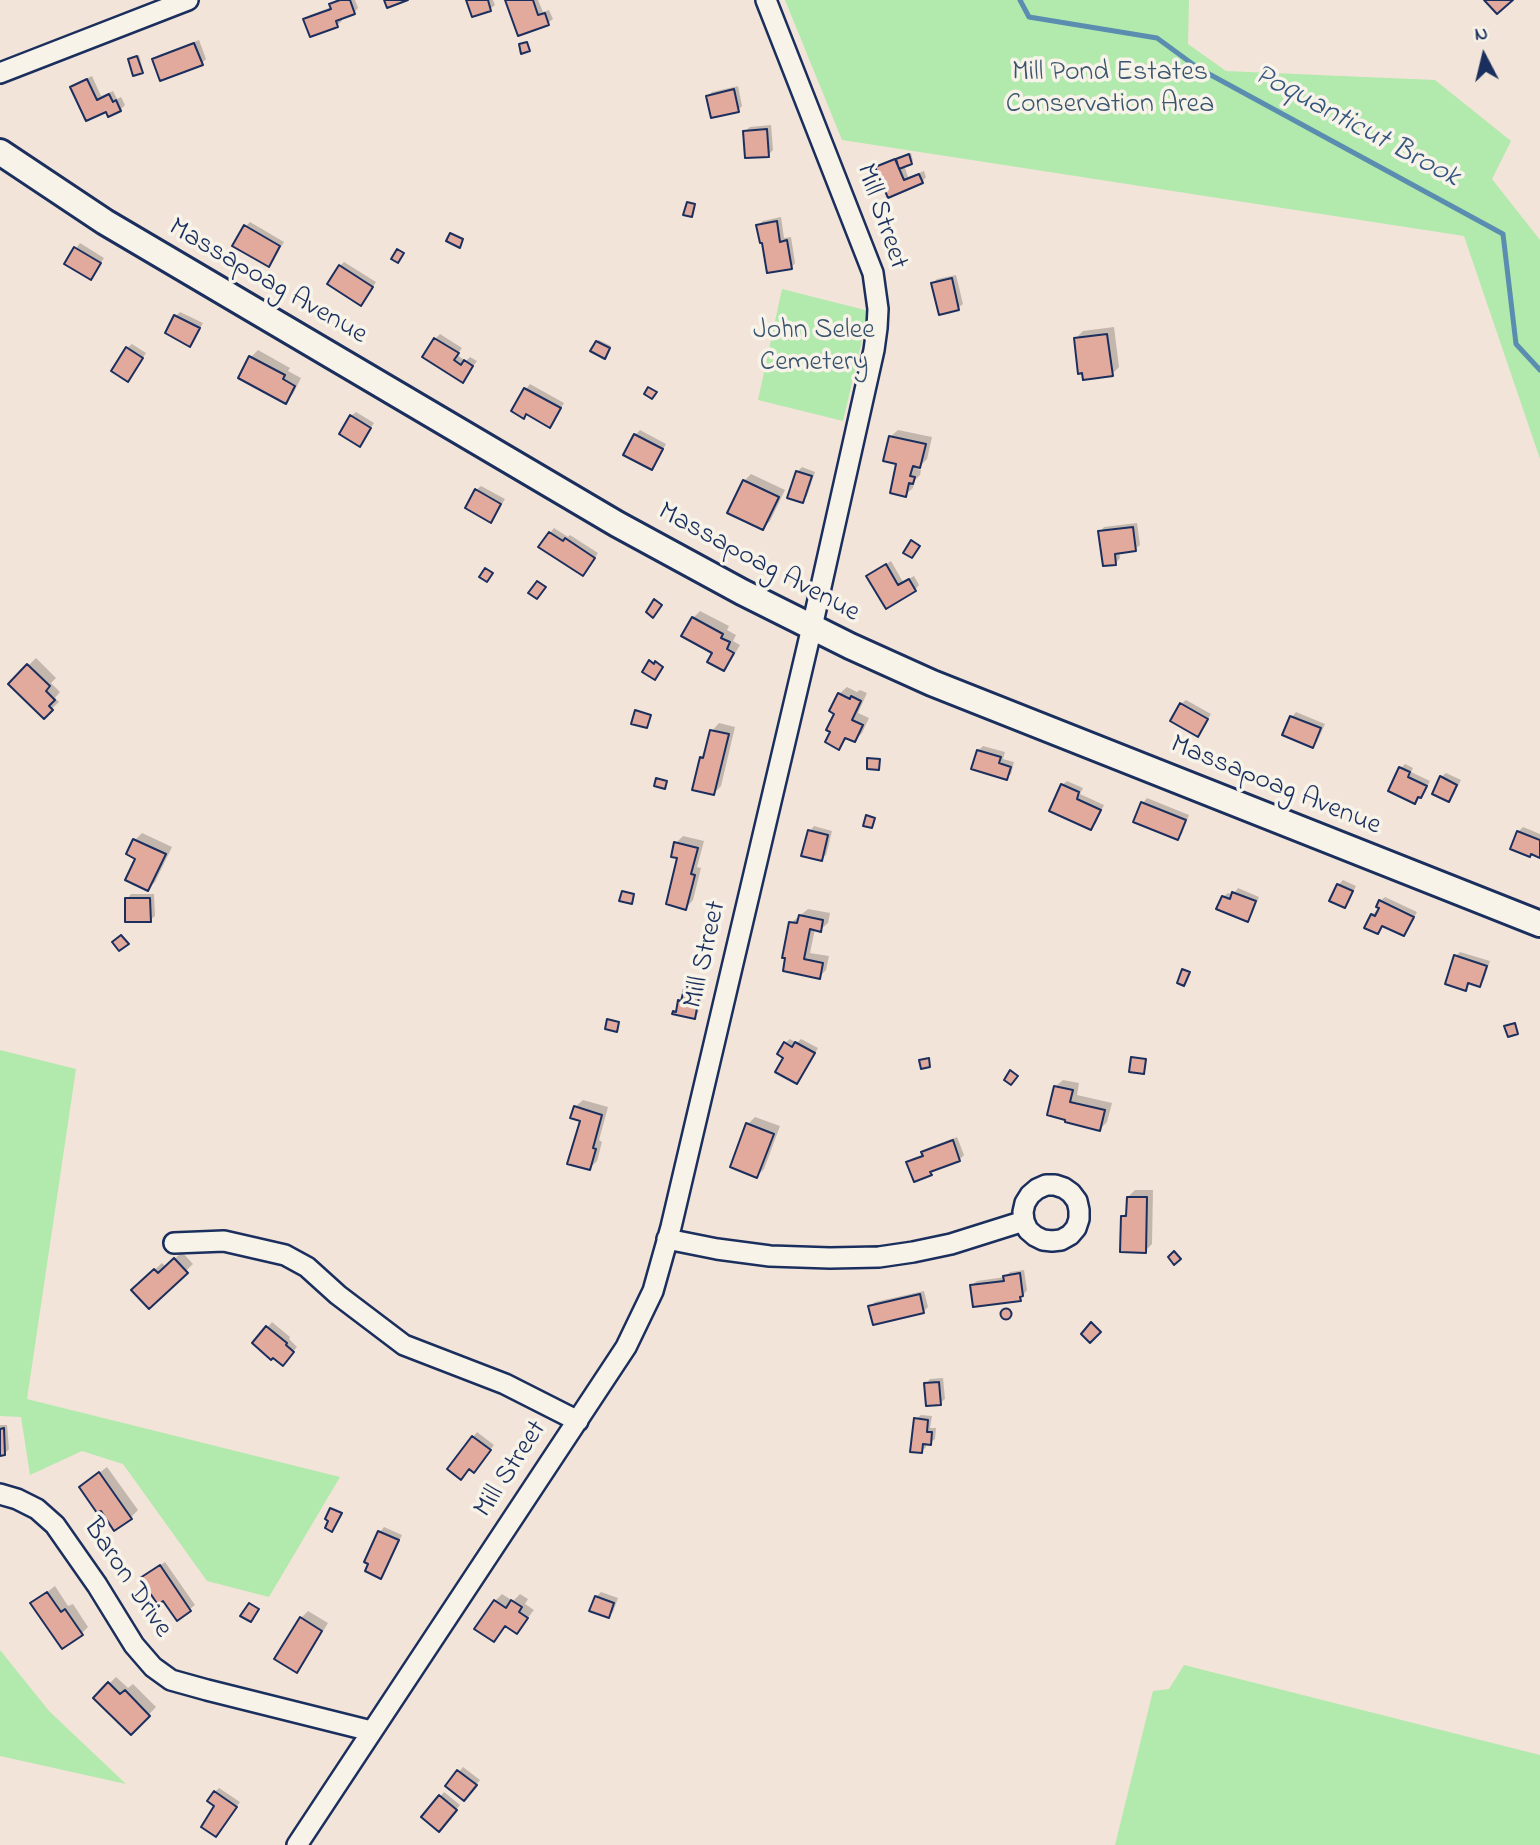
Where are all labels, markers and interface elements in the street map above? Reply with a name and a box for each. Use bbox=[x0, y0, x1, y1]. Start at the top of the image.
text: N bbox=[1473, 20, 1489, 49]
north arrow bbox=[1449, 21, 1519, 91]
park label: Mill Pond Estates Conservation Area bbox=[1006, 57, 1214, 123]
water label: Poquanticut Brook bbox=[1247, 59, 1465, 197]
street label: Mill Street bbox=[846, 160, 914, 274]
street label: Massapoag Avenue bbox=[162, 212, 372, 354]
park label: John Selee Cemetery bbox=[753, 315, 875, 381]
street label: Massapoag Avenue bbox=[651, 497, 865, 631]
street label: Massapoag Avenue bbox=[1165, 729, 1385, 845]
street label: Mill Street bbox=[678, 898, 736, 1012]
street label: Mill Street bbox=[468, 1415, 556, 1525]
street label: Baron Drive bbox=[74, 1513, 178, 1645]

